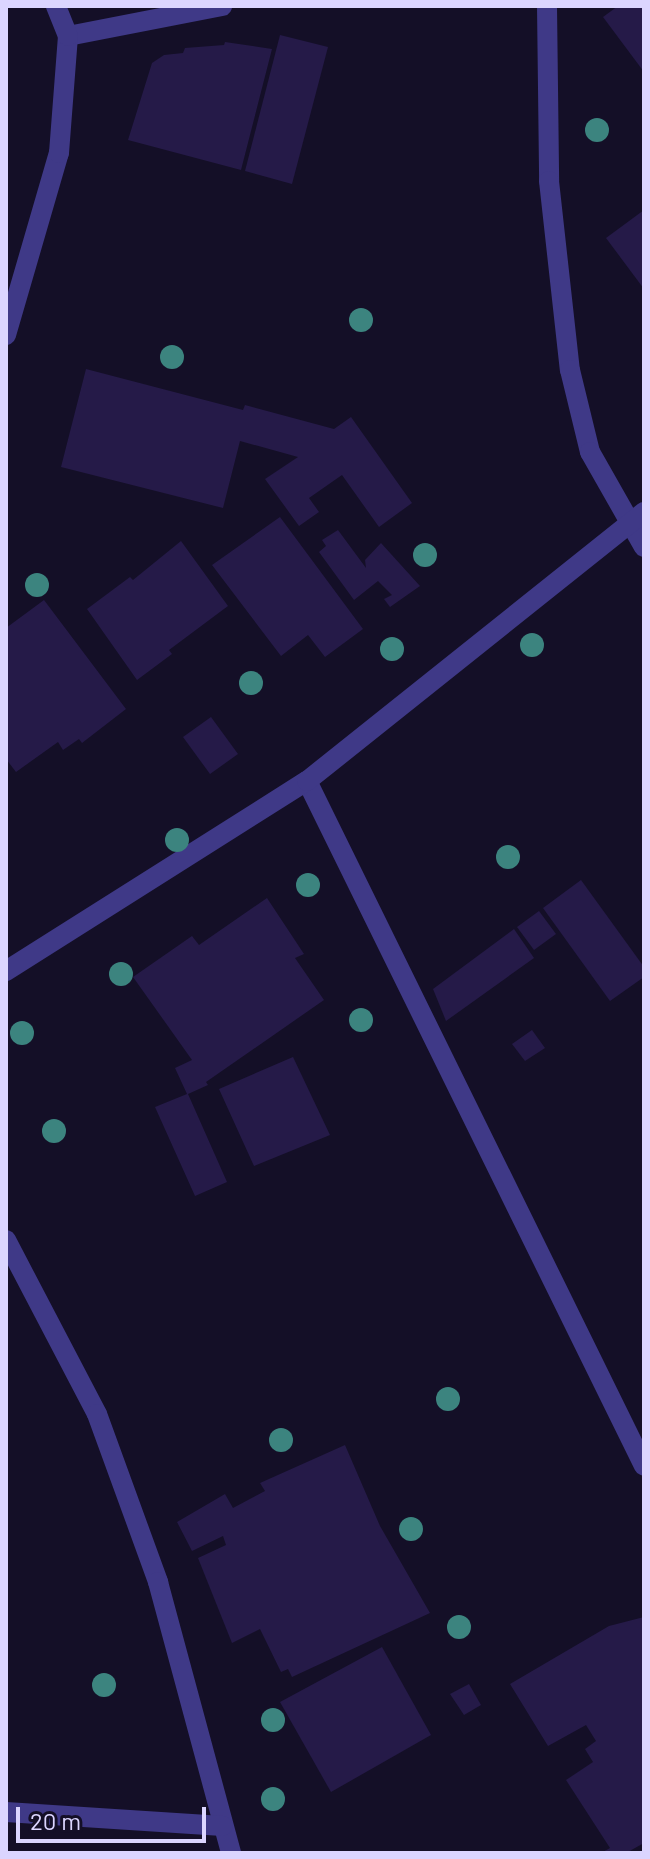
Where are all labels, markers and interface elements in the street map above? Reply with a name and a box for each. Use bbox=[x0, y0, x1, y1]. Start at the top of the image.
scale bar bbox=[20, 1791, 210, 1841]
text: 20 m bbox=[30, 1806, 81, 1835]

